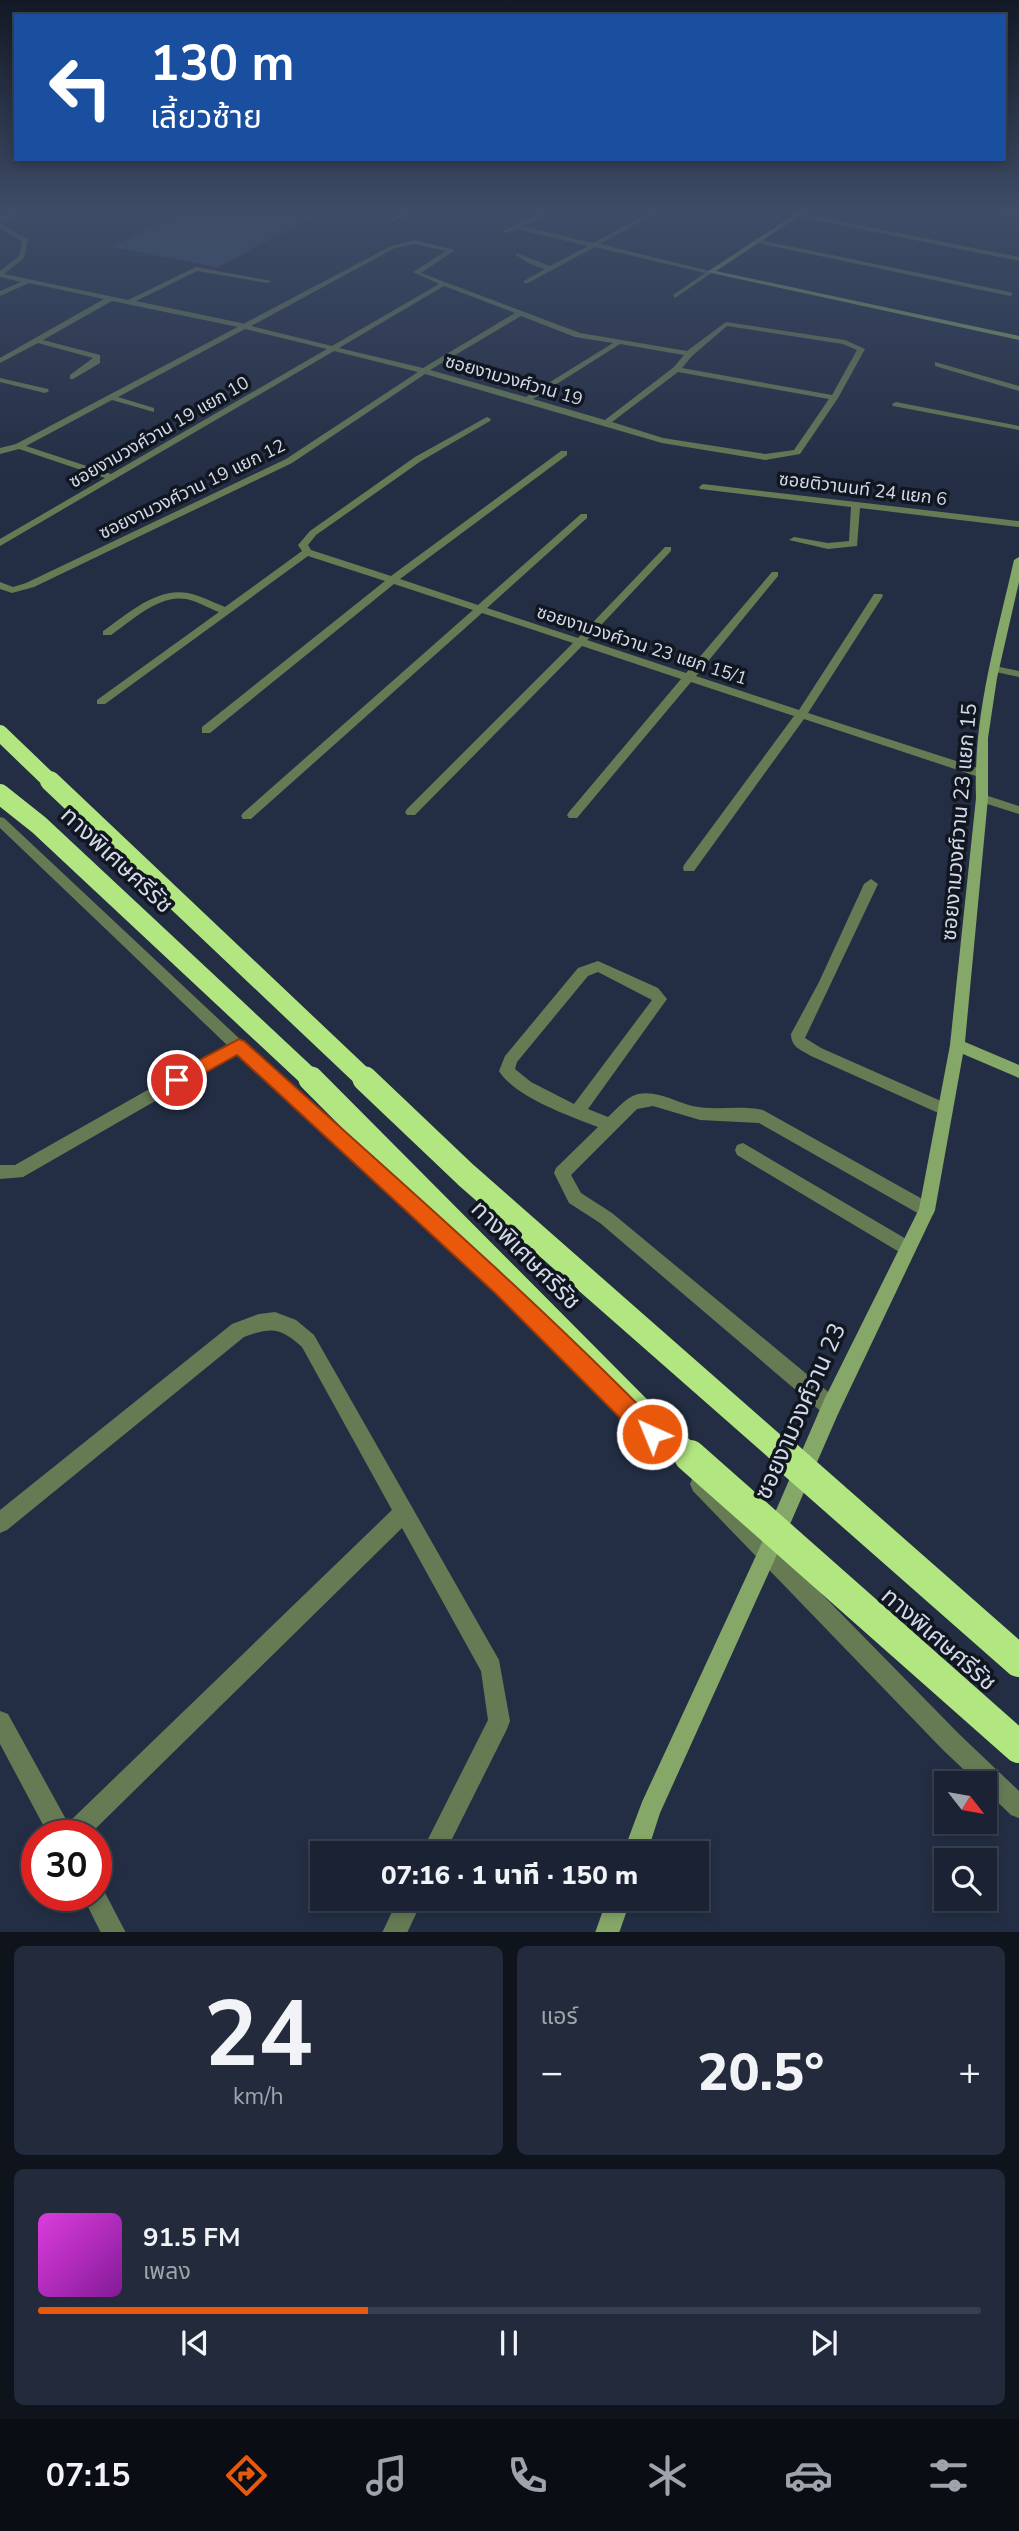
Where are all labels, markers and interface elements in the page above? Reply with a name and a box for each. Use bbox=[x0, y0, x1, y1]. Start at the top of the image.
text: 130 m bbox=[150, 30, 294, 97]
icon: left bbox=[35, 42, 126, 133]
text: เลี้ยวซ้าย bbox=[150, 96, 262, 139]
street label: ซอยงามวงศ์วาน 19 bbox=[442, 349, 586, 411]
street label: ซอยงามวงศ์วาน 19 แยก 10 bbox=[65, 371, 253, 493]
street label: ซอยงามวงศ์วาน 19 แยก 12 bbox=[95, 433, 289, 545]
street label: ซอยติวานนท์ 24 แยก 6 bbox=[778, 467, 948, 511]
street label: ซอยงามวงศ์วาน 23 แยก 15/1 bbox=[534, 600, 750, 690]
street label: ซอยงามวงศ์วาน 23 แยก 15 bbox=[935, 702, 983, 942]
street label: ทางพิเศษศรีรัช bbox=[54, 800, 180, 920]
pin bbox=[147, 1050, 207, 1110]
icon: arrive bbox=[158, 1061, 196, 1099]
street label: ทางพิเศษศรีรัช bbox=[464, 1193, 588, 1317]
street label: ซอยงามวงศ์วาน 23 bbox=[747, 1318, 853, 1504]
position arrow bbox=[615, 1397, 689, 1471]
street label: ทางพิเศษศรีรัช bbox=[875, 1580, 1003, 1698]
north arrow bbox=[934, 1771, 998, 1834]
map controls bbox=[934, 1771, 997, 1911]
speed limit sign: 30 bbox=[21, 1820, 112, 1911]
button: search bbox=[934, 1848, 997, 1911]
text: 07:16 · 1 นาที · 150 m bbox=[381, 1858, 638, 1893]
text: 24 bbox=[204, 1973, 313, 2097]
text: แอร์ bbox=[541, 2001, 578, 2032]
text: 20.5° bbox=[697, 2037, 824, 2108]
text: − bbox=[541, 2047, 563, 2098]
text: + bbox=[958, 2047, 981, 2098]
text: km/h bbox=[233, 2081, 284, 2112]
text: 91.5 FM bbox=[143, 2220, 240, 2255]
text: เพลง bbox=[143, 2256, 191, 2287]
icon: previous bbox=[176, 2324, 214, 2362]
icon: pause bbox=[490, 2324, 528, 2362]
icon: next bbox=[805, 2324, 843, 2362]
icon: directions bbox=[222, 2451, 271, 2500]
icon: music bbox=[362, 2451, 411, 2500]
icon: phone bbox=[503, 2451, 552, 2500]
icon: climate bbox=[643, 2451, 692, 2500]
icon: car bbox=[784, 2451, 833, 2500]
icon: filters bbox=[924, 2451, 973, 2500]
text: 07:15 bbox=[46, 2454, 130, 2497]

